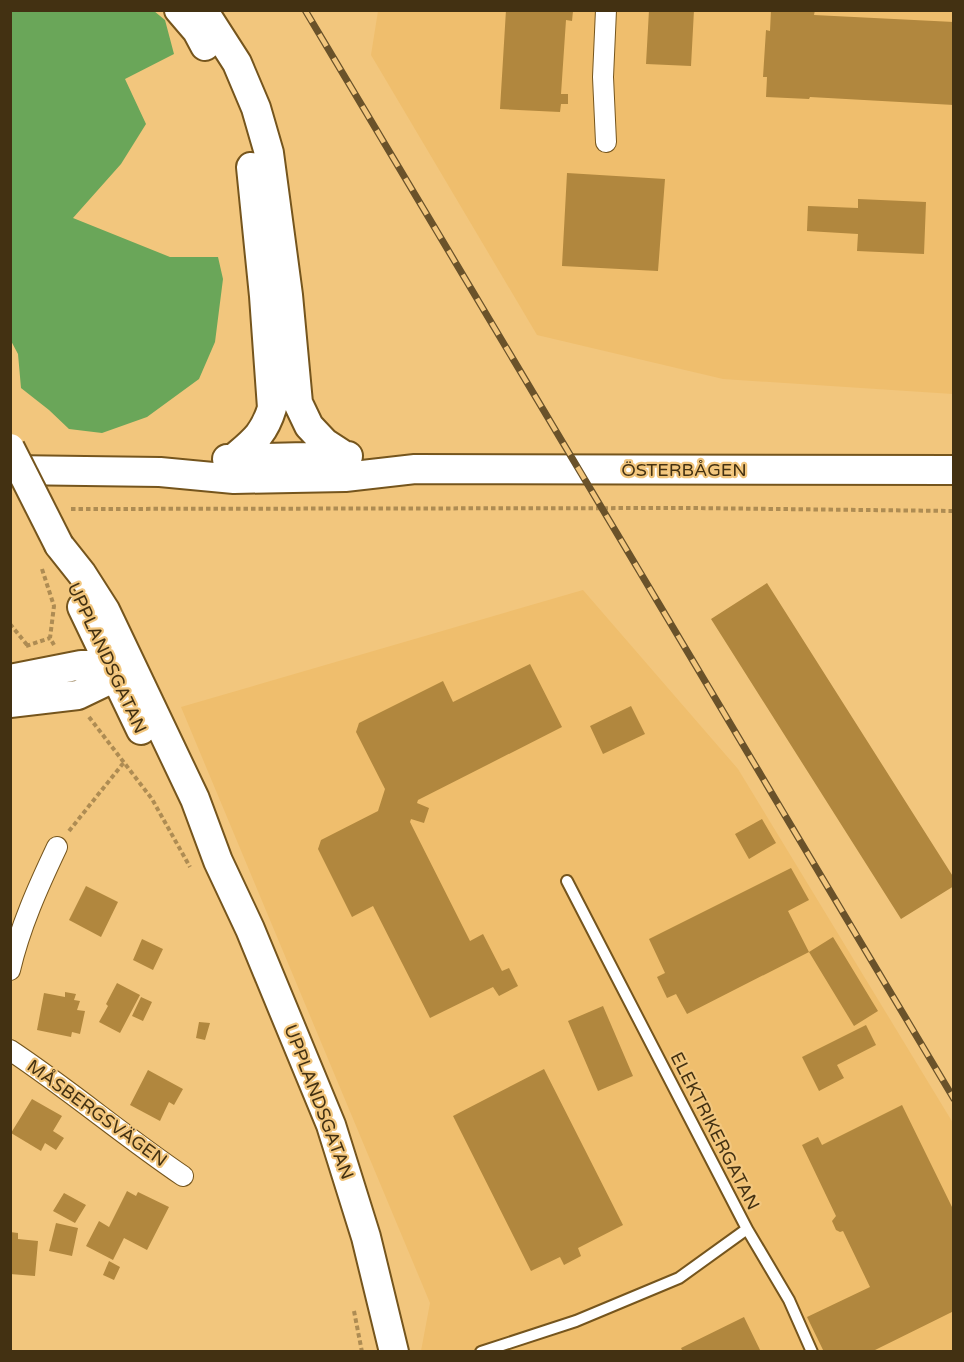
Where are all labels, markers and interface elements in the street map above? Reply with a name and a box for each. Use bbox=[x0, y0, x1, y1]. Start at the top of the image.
street label: ÖSTERBÅGEN bbox=[621, 459, 747, 481]
street label: UPPLANDSGATAN bbox=[62, 579, 152, 737]
street label: UPPLANDSGATAN bbox=[279, 1022, 359, 1182]
street label: ELEKTRIKERGATAN bbox=[666, 1048, 764, 1214]
street label: MÅSBERGSVÄGEN bbox=[23, 1055, 171, 1171]

